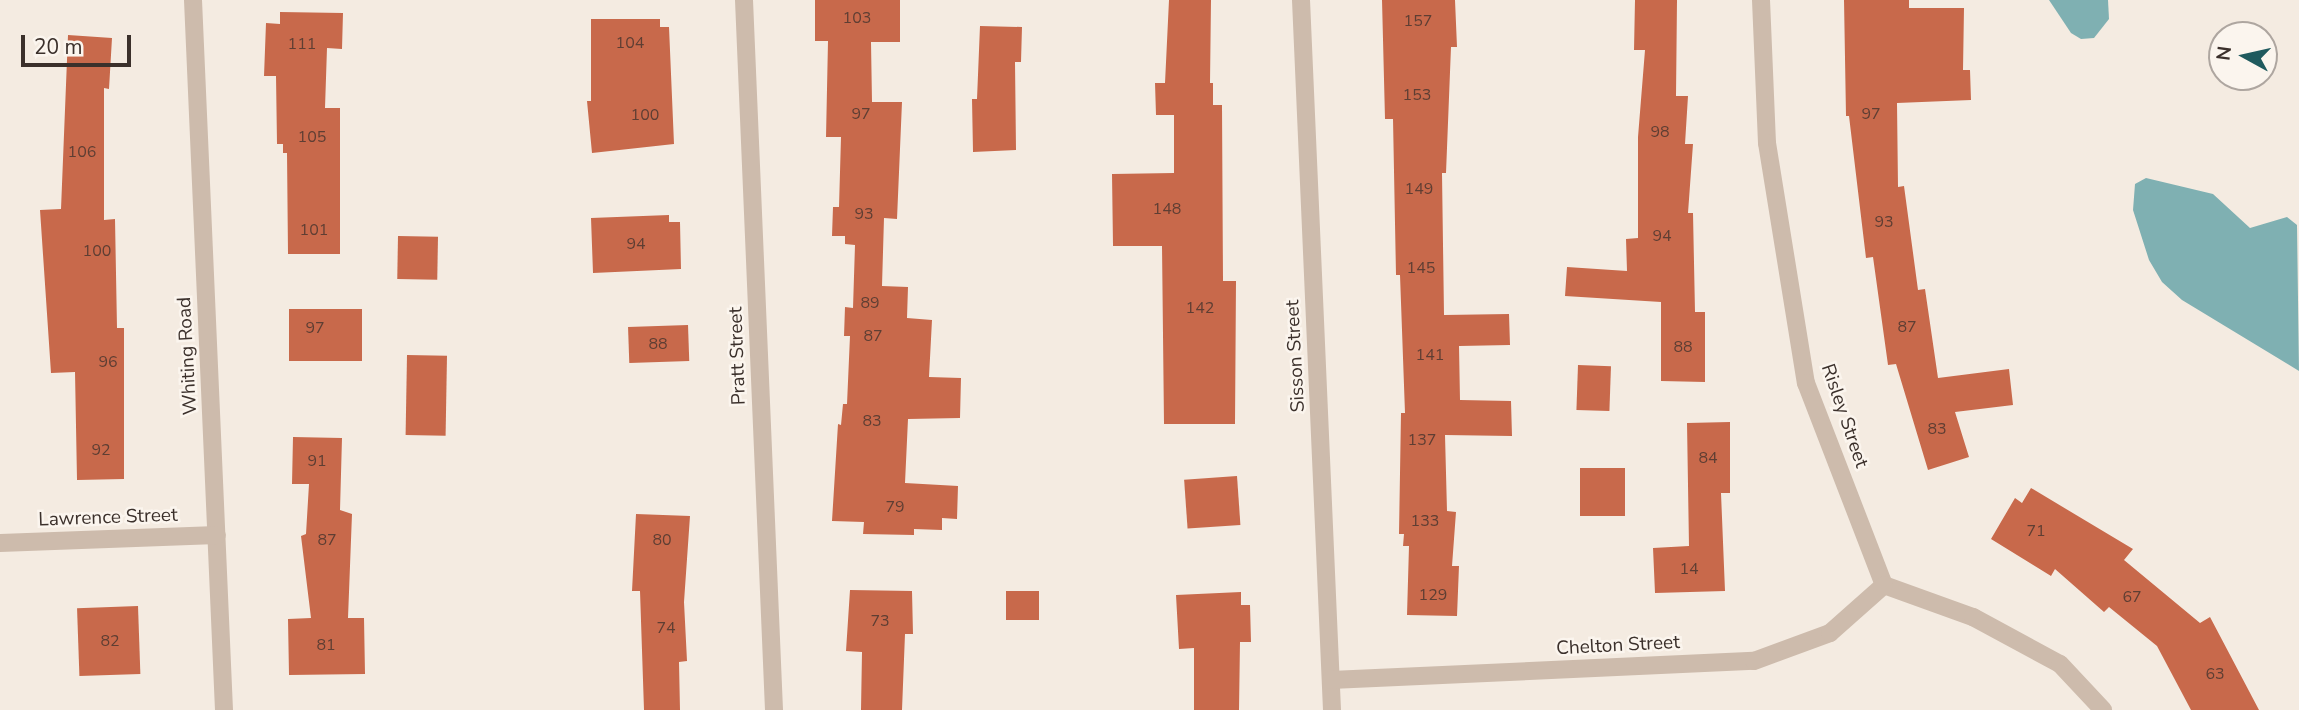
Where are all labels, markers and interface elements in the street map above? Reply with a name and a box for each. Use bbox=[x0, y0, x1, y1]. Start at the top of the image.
house number: 103 bbox=[843, 8, 871, 28]
house number: 157 bbox=[1404, 11, 1432, 31]
scale bar bbox=[24, 21, 135, 65]
north arrow bbox=[2208, 21, 2278, 91]
text: 20 m bbox=[34, 33, 83, 61]
house number: 104 bbox=[616, 33, 644, 53]
house number: 111 bbox=[288, 34, 316, 54]
text: N bbox=[2210, 45, 2238, 62]
house number: 153 bbox=[1403, 85, 1431, 105]
house number: 97 bbox=[851, 104, 871, 124]
house number: 97 bbox=[1861, 104, 1881, 124]
house number: 100 bbox=[631, 105, 659, 125]
house number: 98 bbox=[1650, 122, 1670, 142]
house number: 105 bbox=[298, 127, 326, 147]
house number: 106 bbox=[68, 142, 96, 162]
house number: 149 bbox=[1405, 179, 1433, 199]
house number: 148 bbox=[1153, 199, 1181, 219]
house number: 93 bbox=[854, 204, 874, 224]
house number: 93 bbox=[1874, 212, 1894, 232]
house number: 101 bbox=[300, 220, 328, 240]
house number: 94 bbox=[1652, 226, 1672, 246]
house number: 94 bbox=[626, 234, 646, 254]
house number: 100 bbox=[83, 241, 111, 261]
house number: 145 bbox=[1407, 258, 1435, 278]
house number: 89 bbox=[860, 293, 880, 313]
street label: Whiting Road bbox=[174, 296, 202, 416]
house number: 142 bbox=[1186, 298, 1214, 318]
street label: Sisson Street bbox=[1282, 299, 1310, 413]
street label: Pratt Street bbox=[725, 306, 751, 406]
house number: 87 bbox=[1897, 317, 1917, 337]
house number: 97 bbox=[305, 318, 325, 338]
house number: 87 bbox=[863, 326, 883, 346]
house number: 88 bbox=[648, 334, 668, 354]
house number: 88 bbox=[1673, 337, 1693, 357]
house number: 141 bbox=[1416, 345, 1444, 365]
house number: 96 bbox=[98, 352, 118, 372]
street label: Risley Street bbox=[1816, 361, 1872, 471]
house number: 83 bbox=[862, 411, 882, 431]
house number: 83 bbox=[1927, 419, 1947, 439]
house number: 137 bbox=[1408, 430, 1436, 450]
house number: 92 bbox=[91, 440, 111, 460]
house number: 84 bbox=[1698, 448, 1718, 468]
house number: 91 bbox=[307, 451, 327, 471]
house number: 79 bbox=[885, 497, 905, 517]
street label: Lawrence Street bbox=[38, 504, 178, 532]
house number: 133 bbox=[1411, 511, 1439, 531]
house number: 71 bbox=[2026, 521, 2046, 541]
house number: 87 bbox=[317, 530, 337, 550]
house number: 80 bbox=[652, 530, 672, 550]
house number: 14 bbox=[1679, 559, 1699, 579]
house number: 129 bbox=[1419, 585, 1447, 605]
house number: 67 bbox=[2122, 587, 2142, 607]
house number: 73 bbox=[870, 611, 890, 631]
house number: 74 bbox=[656, 618, 676, 638]
house number: 82 bbox=[100, 631, 120, 651]
street label: Chelton Street bbox=[1556, 631, 1680, 661]
house number: 81 bbox=[316, 635, 336, 655]
house number: 63 bbox=[2205, 664, 2225, 684]

